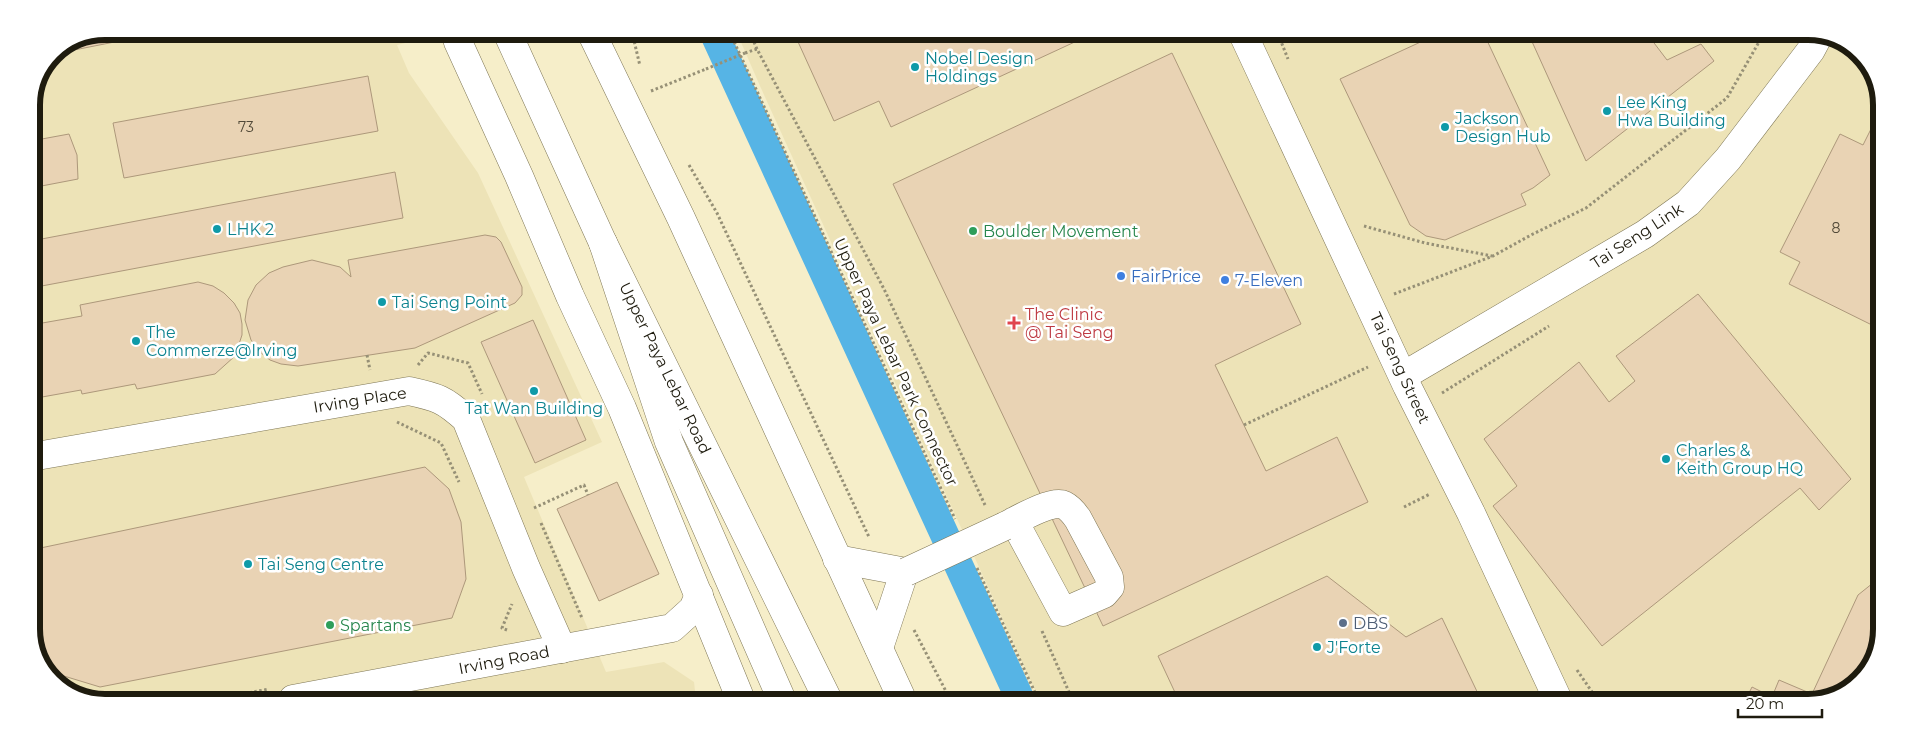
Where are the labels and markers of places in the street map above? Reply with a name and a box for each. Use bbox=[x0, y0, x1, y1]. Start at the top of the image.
place label: Nobel Design Holdings bbox=[925, 49, 1034, 86]
marker: Nobel Design Holdings bbox=[909, 61, 921, 73]
place label: Lee King Hwa Building bbox=[1617, 93, 1726, 130]
marker: Lee King Hwa Building bbox=[1601, 105, 1613, 117]
place label: Jackson Design Hub bbox=[1454, 109, 1551, 146]
marker: Jackson Design Hub bbox=[1439, 121, 1451, 133]
place label: LHK 2 bbox=[227, 220, 274, 239]
place label: Boulder Movement bbox=[983, 222, 1139, 241]
marker: LHK 2 bbox=[211, 223, 223, 235]
marker: Boulder Movement bbox=[967, 225, 979, 237]
place label: FairPrice bbox=[1131, 267, 1201, 286]
marker: FairPrice bbox=[1115, 270, 1127, 282]
place label: 7-Eleven bbox=[1235, 271, 1303, 290]
marker: 7-Eleven bbox=[1219, 274, 1231, 286]
place label: Tai Seng Point bbox=[392, 293, 508, 312]
marker: Tai Seng Point bbox=[376, 296, 388, 308]
place label: The Clinic @ Tai Seng bbox=[1025, 305, 1114, 342]
marker: The Clinic @ Tai Seng bbox=[1007, 316, 1021, 330]
place label: The Commerze@Irving bbox=[146, 323, 298, 360]
marker: The Commerze@Irving bbox=[130, 335, 142, 347]
marker: Tat Wan Building bbox=[528, 385, 540, 397]
place label: Tat Wan Building bbox=[465, 399, 603, 418]
place label: Charles & Keith Group HQ bbox=[1676, 441, 1804, 478]
marker: Charles & Keith Group HQ bbox=[1660, 453, 1672, 465]
place label: Tai Seng Centre bbox=[258, 555, 384, 574]
marker: Tai Seng Centre bbox=[242, 558, 254, 570]
place label: DBS bbox=[1353, 614, 1388, 633]
place label: Spartans bbox=[340, 616, 411, 635]
marker: DBS bbox=[1337, 617, 1349, 629]
marker: Spartans bbox=[324, 619, 336, 631]
place label: J'Forte bbox=[1326, 638, 1381, 657]
marker: J'Forte bbox=[1311, 641, 1323, 653]

